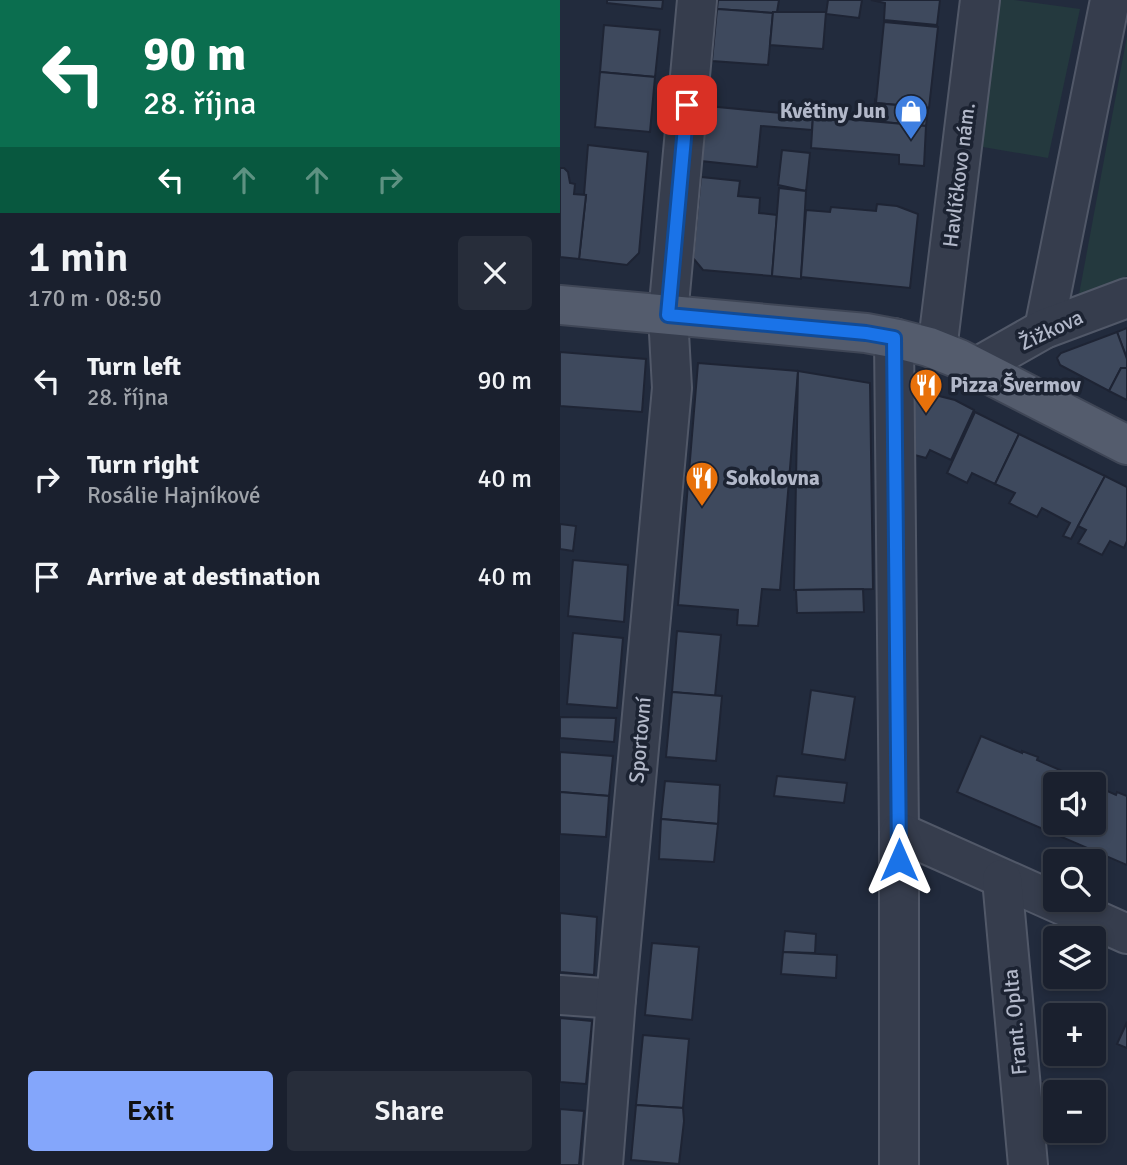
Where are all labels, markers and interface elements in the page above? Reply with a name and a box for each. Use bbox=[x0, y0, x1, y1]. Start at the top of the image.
text: 90 m bbox=[143, 24, 246, 84]
icon: left bbox=[28, 28, 119, 119]
pin bbox=[657, 75, 717, 135]
text: 28. října bbox=[143, 84, 257, 123]
icon: arrive bbox=[668, 86, 706, 124]
shop icon: Květiny Jun bbox=[892, 92, 930, 141]
place label: Květiny Jun bbox=[780, 98, 886, 124]
street label: Havlíčkovo nám. bbox=[937, 101, 981, 249]
icon: left bbox=[152, 161, 190, 199]
icon: ahead bbox=[225, 161, 263, 199]
icon: ahead bbox=[298, 161, 336, 199]
icon: right bbox=[371, 161, 409, 199]
text: 1 min bbox=[28, 232, 129, 283]
button: close bbox=[458, 236, 532, 310]
text: 170 m · 08:50 bbox=[28, 284, 162, 313]
street label: Žižkova bbox=[1015, 304, 1087, 356]
text: Turn left bbox=[87, 351, 181, 383]
icon: left bbox=[28, 362, 66, 400]
text: 90 m bbox=[477, 365, 532, 397]
restaurant icon: Pizza Švermov bbox=[907, 366, 945, 415]
place label: Pizza Švermov bbox=[950, 372, 1082, 398]
text: 28. října bbox=[87, 383, 169, 412]
text: Turn right bbox=[87, 449, 199, 481]
restaurant icon: Sokolovna bbox=[683, 459, 721, 508]
icon: right bbox=[28, 460, 66, 498]
text: 40 m bbox=[477, 463, 532, 495]
place label: Sokolovna bbox=[726, 465, 820, 491]
text: Rosálie Hajníkové bbox=[87, 481, 261, 510]
icon: arrive bbox=[28, 558, 66, 596]
text: Arrive at destination bbox=[87, 561, 320, 593]
text: 40 m bbox=[477, 561, 532, 593]
street label: Sportovní bbox=[623, 695, 657, 784]
map controls bbox=[1043, 772, 1106, 1143]
button: sound bbox=[1043, 772, 1106, 835]
position arrow bbox=[862, 823, 936, 897]
button: search bbox=[1043, 849, 1106, 912]
button: layers bbox=[1043, 926, 1106, 989]
street label: Frant. Oplta bbox=[997, 968, 1033, 1076]
button: + bbox=[1043, 1003, 1106, 1066]
button: Exit bbox=[28, 1071, 273, 1151]
button: Share bbox=[287, 1071, 532, 1151]
button: − bbox=[1043, 1080, 1106, 1143]

